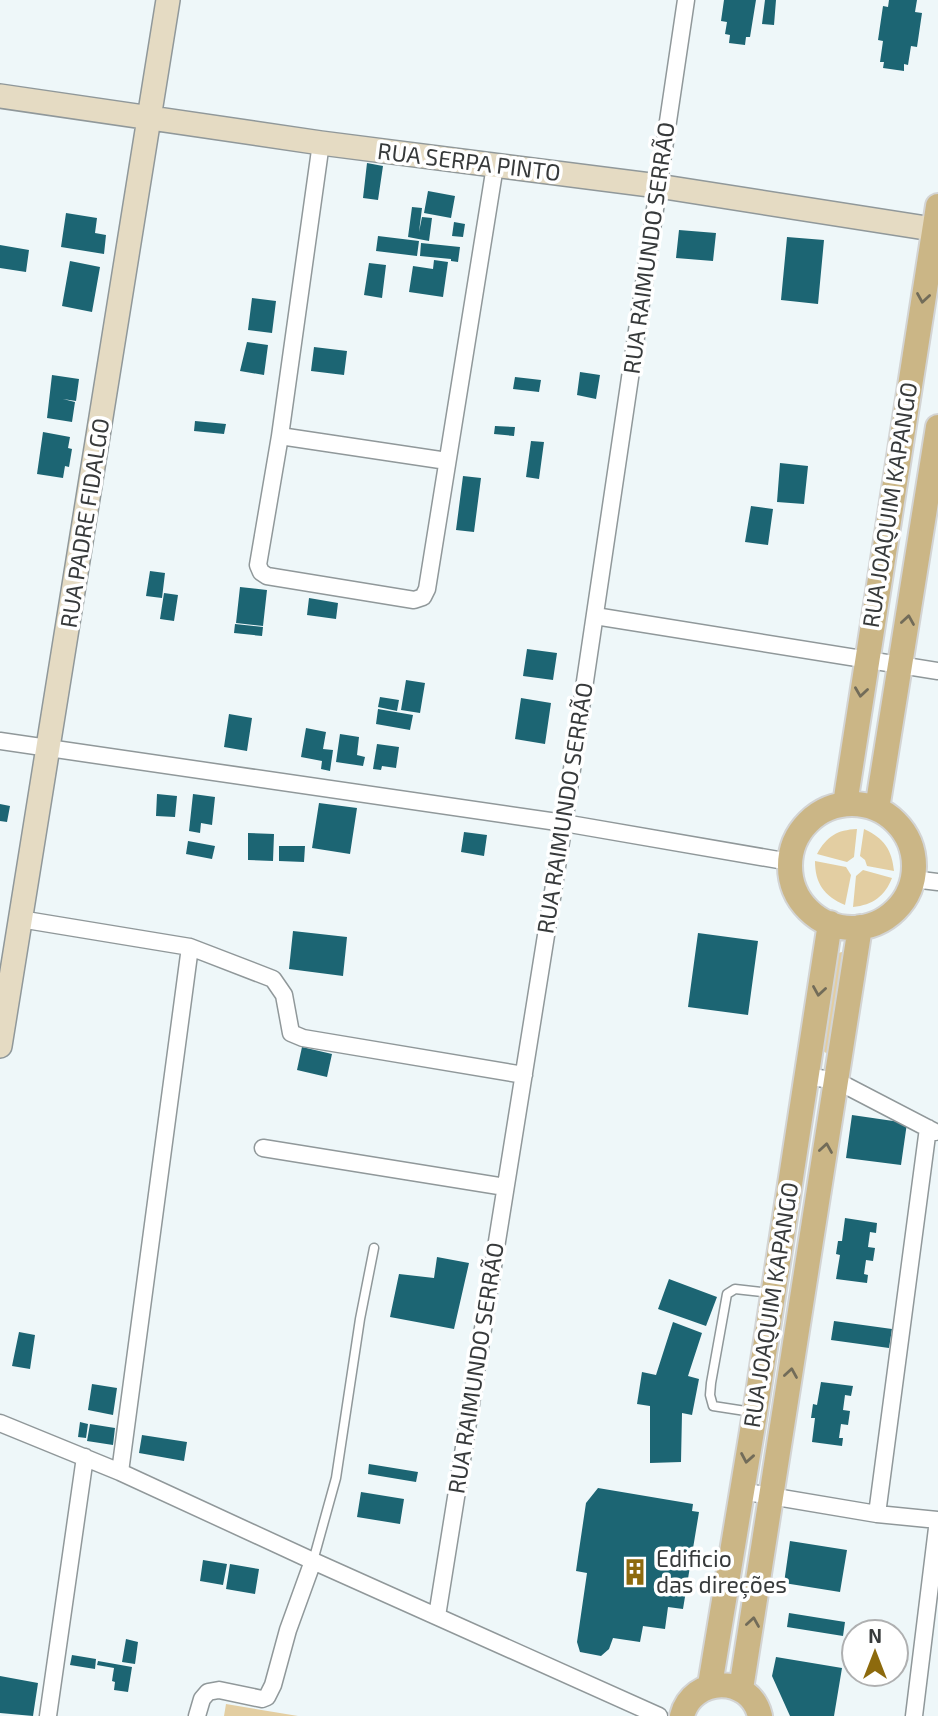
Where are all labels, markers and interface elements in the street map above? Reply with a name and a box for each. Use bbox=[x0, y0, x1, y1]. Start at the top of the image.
street label: RUA RAIMUNDO SERRÃO bbox=[616, 120, 680, 376]
street label: RUA SERPA PINTO bbox=[376, 136, 562, 186]
one-way arrow bbox=[916, 292, 931, 304]
street label: RUA JOAQUIM KAPANGO bbox=[856, 380, 922, 630]
street label: RUA PADRE FIDALGO bbox=[54, 416, 114, 630]
one-way arrow bbox=[900, 615, 915, 626]
street label: RUA RAIMUNDO SERRÃO bbox=[530, 680, 598, 936]
one-way arrow bbox=[854, 686, 869, 698]
one-way arrow bbox=[812, 985, 827, 997]
one-way arrow bbox=[818, 1142, 833, 1154]
street label: RUA JOAQUIM KAPANGO bbox=[737, 1180, 803, 1430]
street label: RUA RAIMUNDO SERRÃO bbox=[441, 1240, 509, 1496]
one-way arrow bbox=[783, 1367, 798, 1379]
one-way arrow bbox=[740, 1452, 755, 1464]
place label: Edificio das direções bbox=[656, 1544, 787, 1599]
building icon: Edificio das direções bbox=[620, 1557, 650, 1587]
one-way arrow bbox=[745, 1616, 760, 1628]
north arrow bbox=[840, 1618, 910, 1688]
text: N bbox=[868, 1624, 882, 1647]

